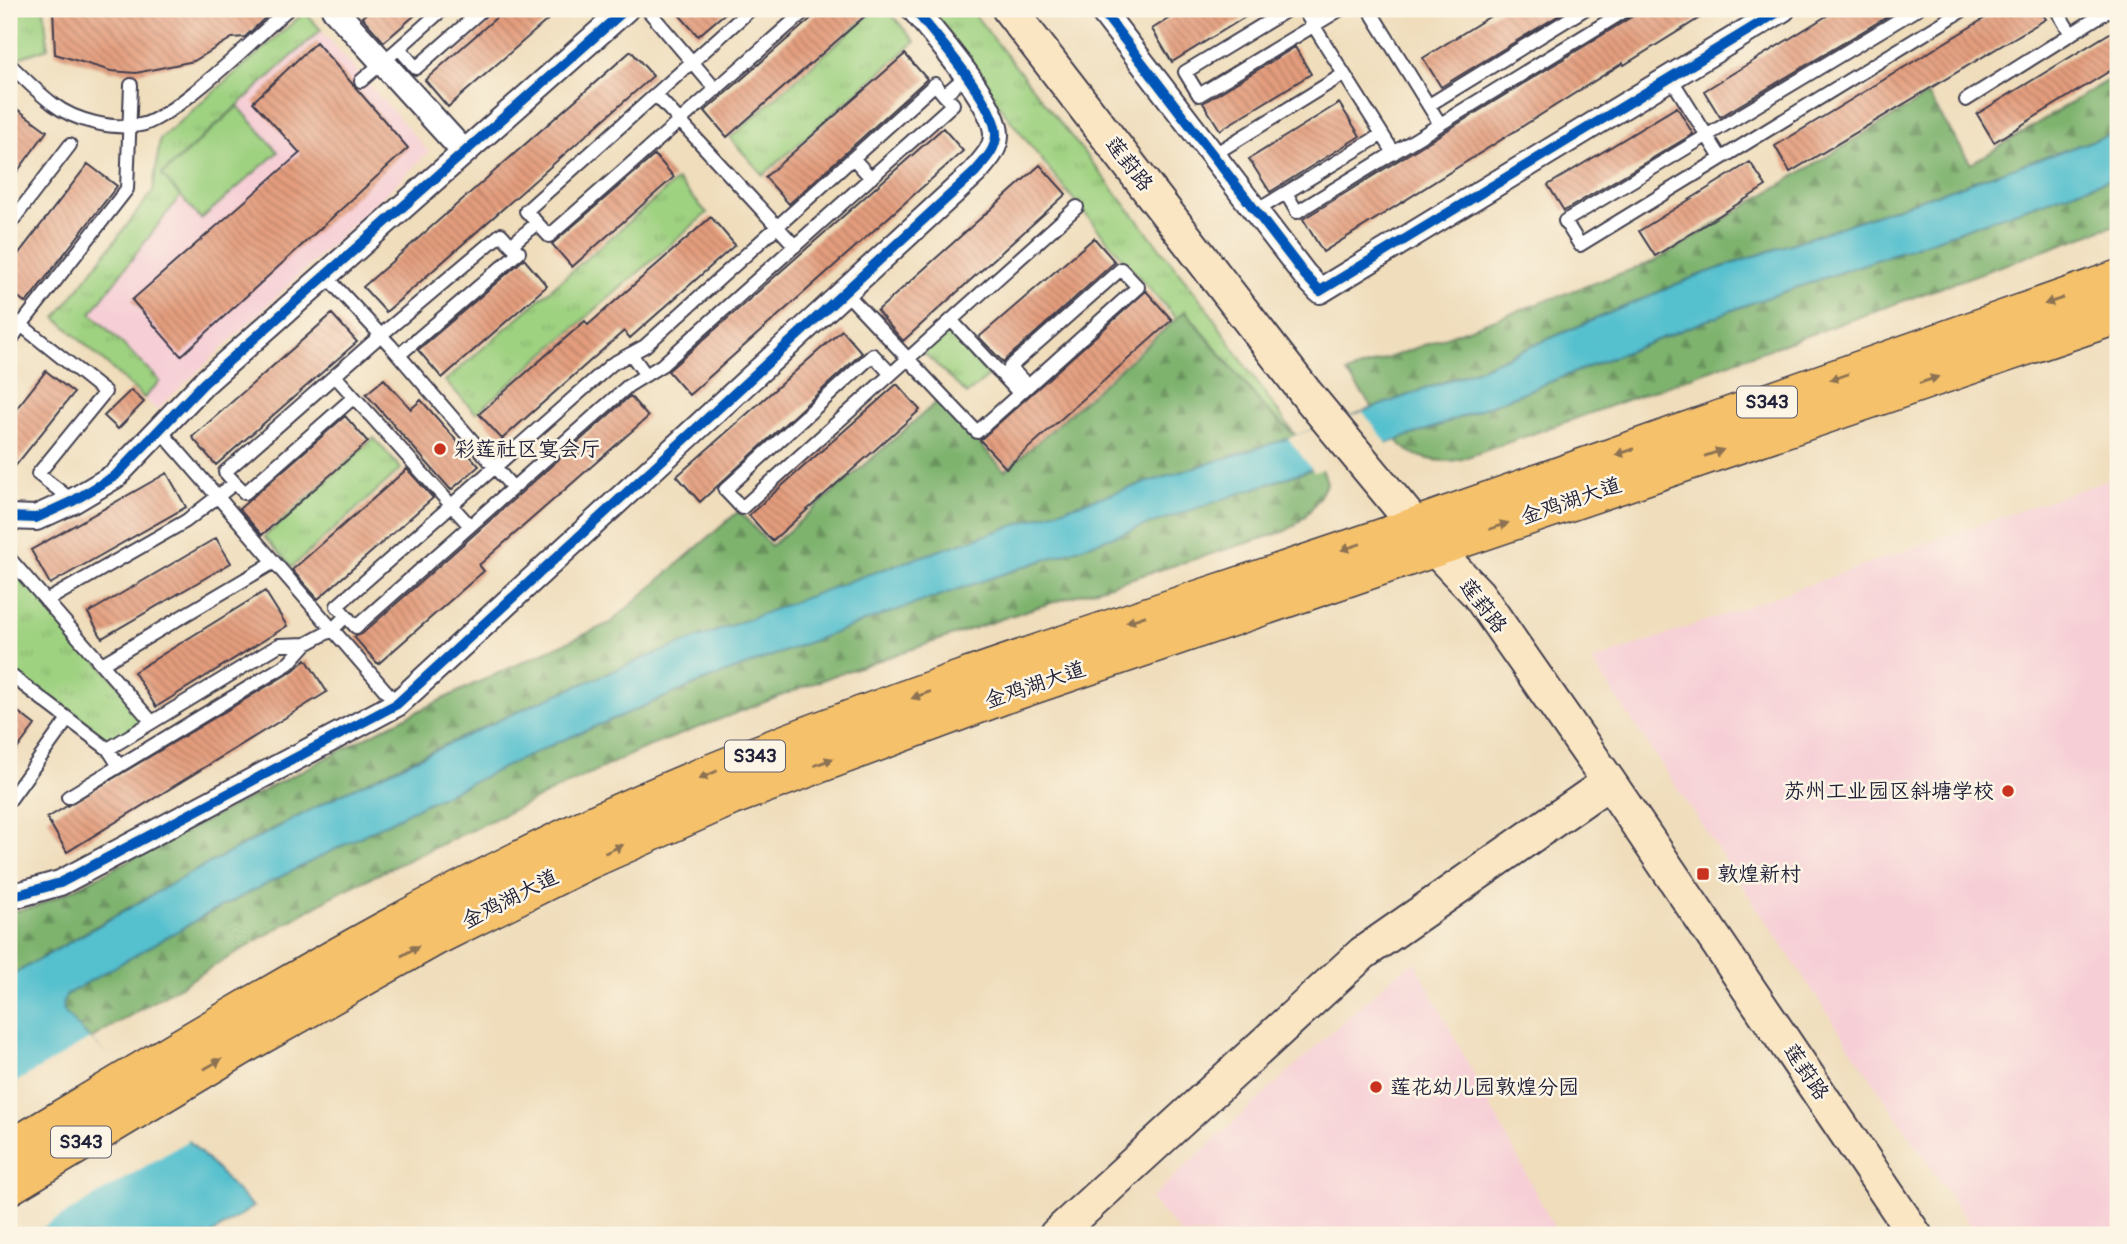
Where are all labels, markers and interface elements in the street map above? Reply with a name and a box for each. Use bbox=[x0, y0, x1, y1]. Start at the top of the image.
street label: 莲葑路 bbox=[1099, 131, 1159, 197]
one-way arrow bbox=[2043, 296, 2064, 307]
one-way arrow bbox=[1829, 372, 1850, 383]
one-way arrow bbox=[1919, 374, 1940, 385]
road number: S343 bbox=[1737, 386, 1797, 418]
place label: 彩莲社区宴会厅 bbox=[454, 436, 601, 463]
marker: 彩莲社区宴会厅 bbox=[432, 441, 448, 457]
one-way arrow bbox=[1614, 447, 1635, 458]
one-way arrow bbox=[1704, 447, 1725, 458]
street label: 金鸡湖大道 bbox=[1517, 471, 1625, 531]
one-way arrow bbox=[1488, 520, 1509, 531]
one-way arrow bbox=[1341, 542, 1362, 553]
street label: 莲葑路 bbox=[1453, 573, 1513, 639]
one-way arrow bbox=[1125, 614, 1146, 625]
street label: 金鸡湖大道 bbox=[981, 655, 1089, 715]
one-way arrow bbox=[911, 689, 932, 700]
road number: S343 bbox=[725, 740, 785, 772]
one-way arrow bbox=[813, 756, 834, 767]
one-way arrow bbox=[697, 769, 718, 780]
place label: 苏州工业园区斜塘学校 bbox=[1784, 778, 1994, 805]
marker: 苏州工业园区斜塘学校 bbox=[2000, 783, 2016, 799]
one-way arrow bbox=[603, 843, 624, 854]
place label: 敦煌新村 bbox=[1717, 861, 1801, 888]
street label: 金鸡湖大道 bbox=[457, 863, 563, 935]
marker: 敦煌新村 bbox=[1695, 866, 1711, 882]
one-way arrow bbox=[401, 945, 420, 957]
street label: 莲葑路 bbox=[1777, 1038, 1835, 1106]
one-way arrow bbox=[203, 1057, 222, 1070]
place label: 莲花幼儿园敦煌分园 bbox=[1390, 1074, 1579, 1101]
marker: 莲花幼儿园敦煌分园 bbox=[1368, 1079, 1384, 1095]
road number: S343 bbox=[51, 1126, 111, 1158]

